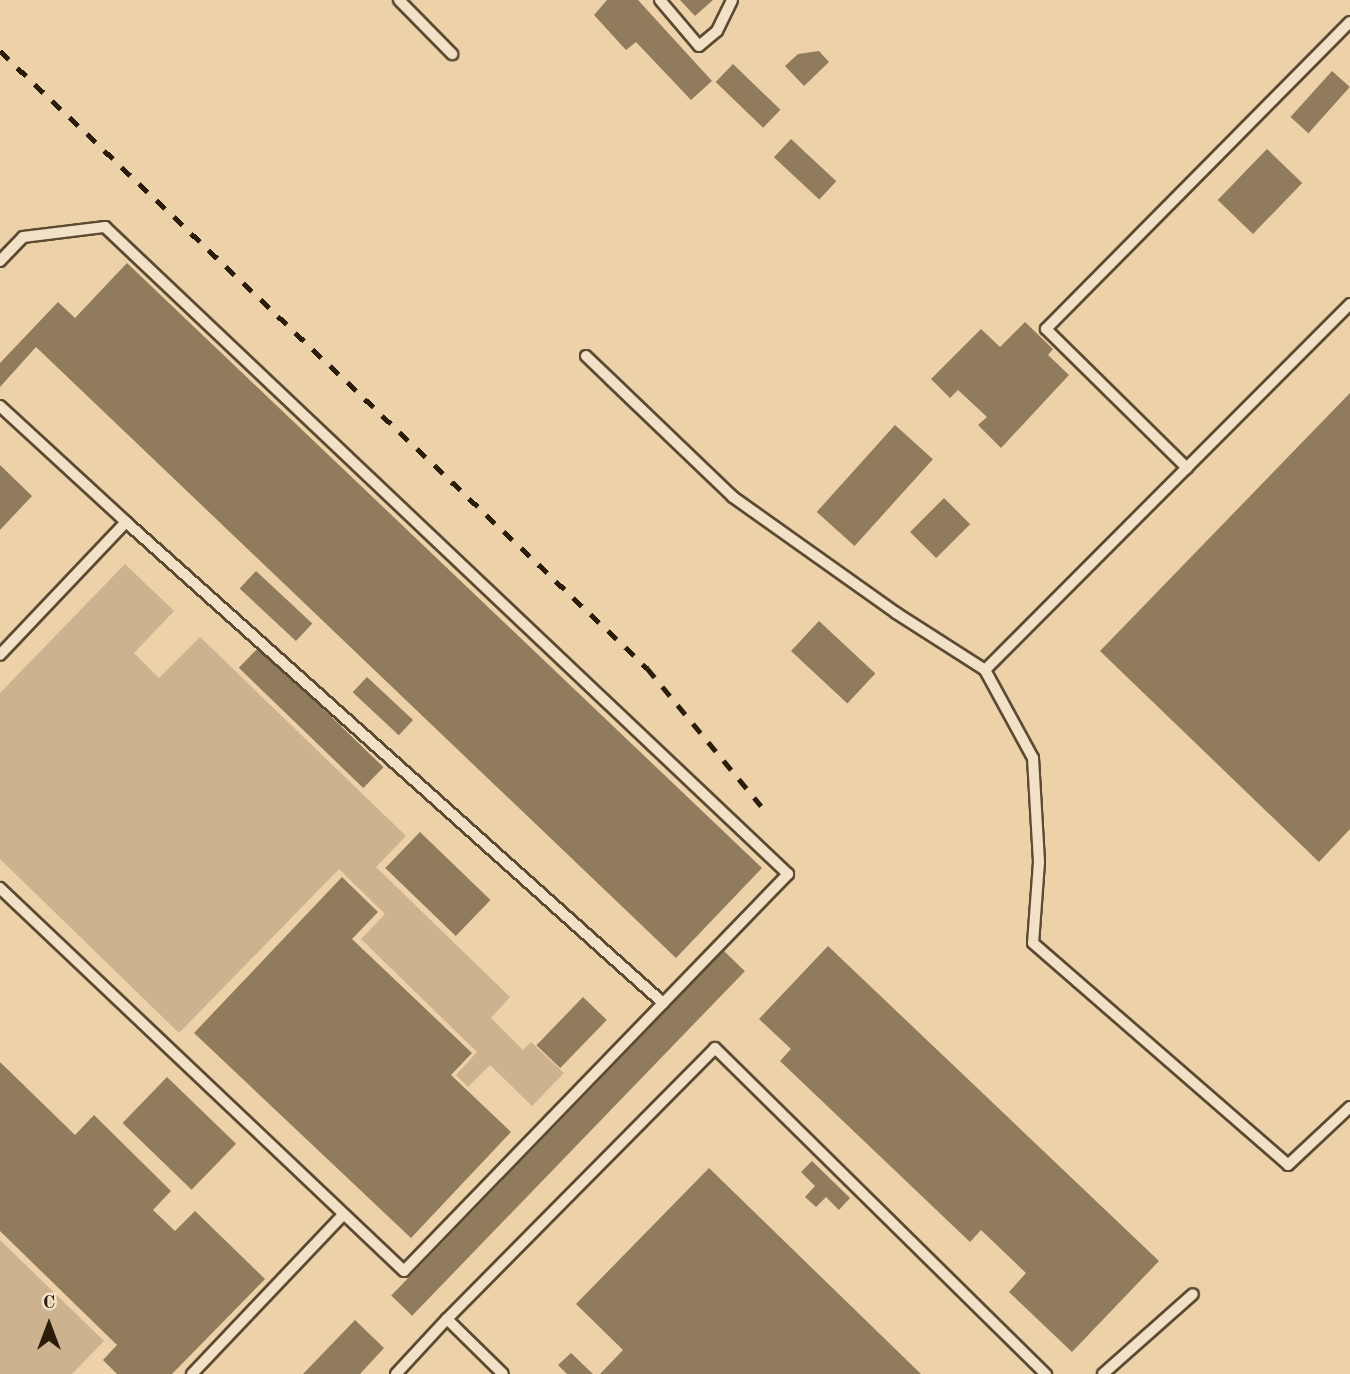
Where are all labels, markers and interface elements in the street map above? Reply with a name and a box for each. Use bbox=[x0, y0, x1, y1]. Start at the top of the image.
north arrow bbox=[14, 1290, 84, 1360]
text: С bbox=[43, 1294, 55, 1313]

